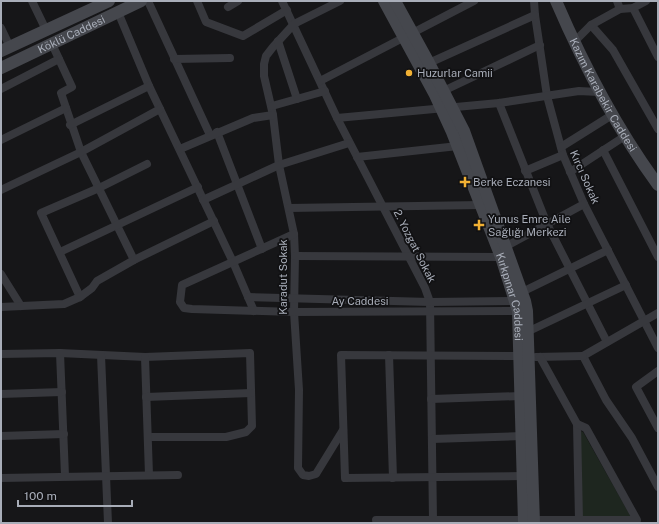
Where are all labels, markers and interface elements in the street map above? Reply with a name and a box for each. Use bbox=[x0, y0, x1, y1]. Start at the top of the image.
street label: Köklü Caddesi bbox=[36, 13, 107, 56]
street label: Kazım Karabekir Caddesi bbox=[567, 36, 639, 154]
place label: Huzurlar Camii bbox=[417, 67, 493, 79]
marker: Huzurlar Camii bbox=[404, 68, 414, 78]
street label: Kırcı Sokak bbox=[568, 148, 602, 206]
place label: Berke Eczanesi bbox=[473, 176, 551, 188]
marker: Berke Eczanesi bbox=[460, 177, 470, 187]
street label: 2. Yozgat Sokak bbox=[391, 208, 439, 284]
place label: Yunus Emre Aile Sağlığı Merkezi bbox=[488, 213, 571, 238]
marker: Yunus Emre Aile Sağlığı Merkezi bbox=[473, 219, 485, 231]
street label: Karadut Sokak bbox=[277, 239, 289, 315]
street label: Kırkpınar Caddesi bbox=[494, 251, 525, 341]
street label: Ay Caddesi bbox=[332, 295, 388, 307]
scale bar bbox=[18, 482, 132, 508]
text: 100 m bbox=[24, 489, 57, 503]

